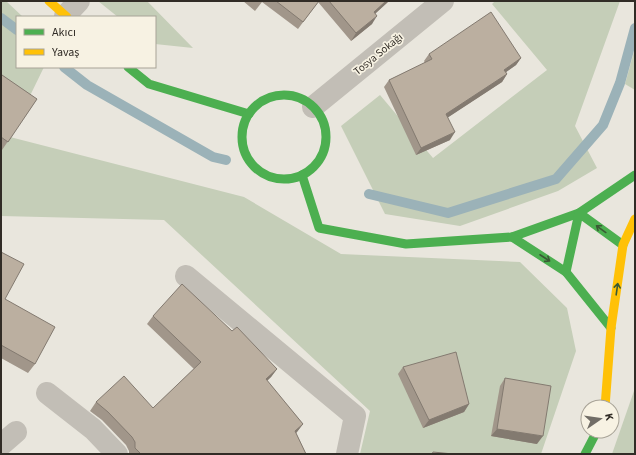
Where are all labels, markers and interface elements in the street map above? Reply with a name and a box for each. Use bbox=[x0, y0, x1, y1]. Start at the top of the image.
legend bbox=[16, 16, 156, 68]
text: Akıcı bbox=[52, 24, 76, 41]
street label: Tosya Sokağı bbox=[350, 29, 406, 79]
text: Yavaş bbox=[51, 44, 79, 61]
one-way arrow bbox=[596, 225, 607, 233]
one-way arrow bbox=[539, 255, 551, 263]
one-way arrow bbox=[613, 283, 621, 296]
north arrow bbox=[580, 399, 620, 439]
text: K bbox=[601, 412, 617, 422]

